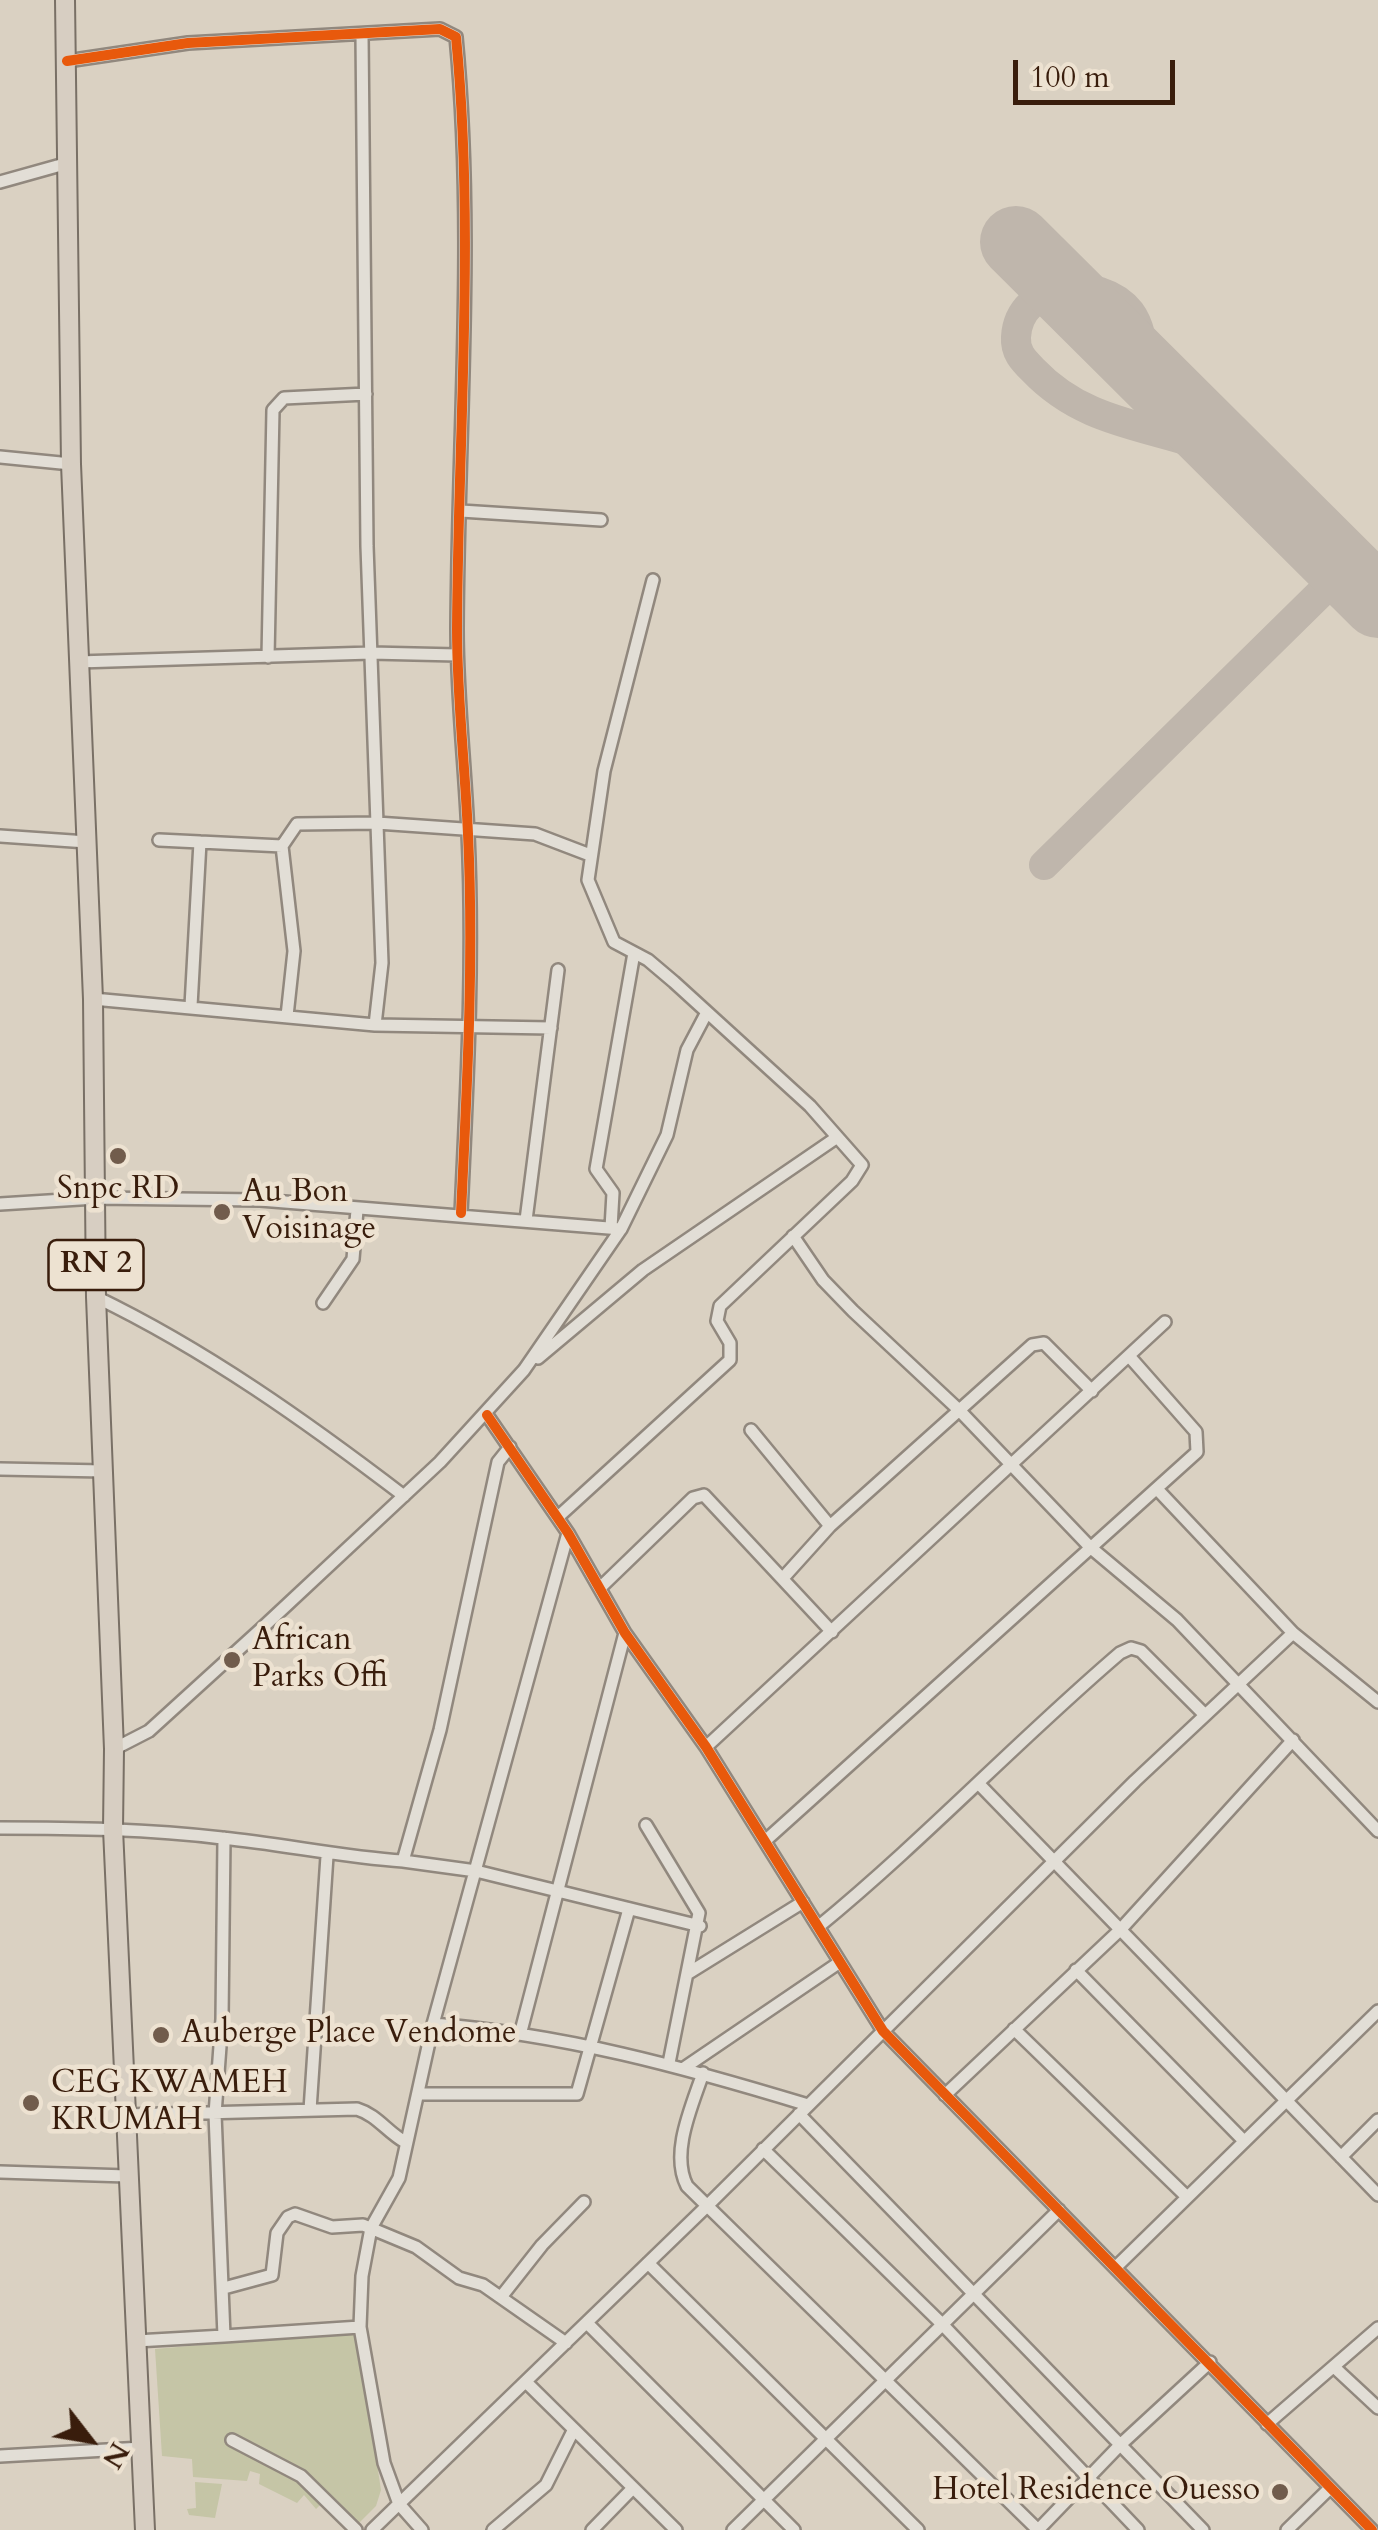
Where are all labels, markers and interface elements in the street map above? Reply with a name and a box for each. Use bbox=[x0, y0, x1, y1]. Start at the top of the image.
scale bar bbox=[1018, 40, 1180, 102]
text: 100 m bbox=[1030, 57, 1110, 98]
marker: Snpc RD bbox=[107, 1145, 129, 1167]
place label: Snpc RD bbox=[57, 1172, 179, 1210]
place label: Au Bon Voisinage bbox=[242, 1175, 376, 1250]
marker: Au Bon Voisinage bbox=[211, 1201, 233, 1223]
road number: RN 2 bbox=[48, 1240, 144, 1290]
place label: African Parks Offi bbox=[252, 1623, 388, 1698]
marker: African Parks Offi bbox=[221, 1649, 243, 1671]
place label: Auberge Place Vendome bbox=[181, 2016, 517, 2054]
marker: Auberge Place Vendome bbox=[150, 2024, 172, 2046]
place label: CEG KWAMEH KRUMAH bbox=[51, 2066, 288, 2141]
marker: CEG KWAMEH KRUMAH bbox=[20, 2092, 42, 2114]
north arrow bbox=[40, 2390, 140, 2490]
text: N bbox=[93, 2435, 138, 2476]
place label: Hotel Residence Ouesso bbox=[932, 2473, 1260, 2511]
marker: Hotel Residence Ouesso bbox=[1269, 2481, 1291, 2503]

